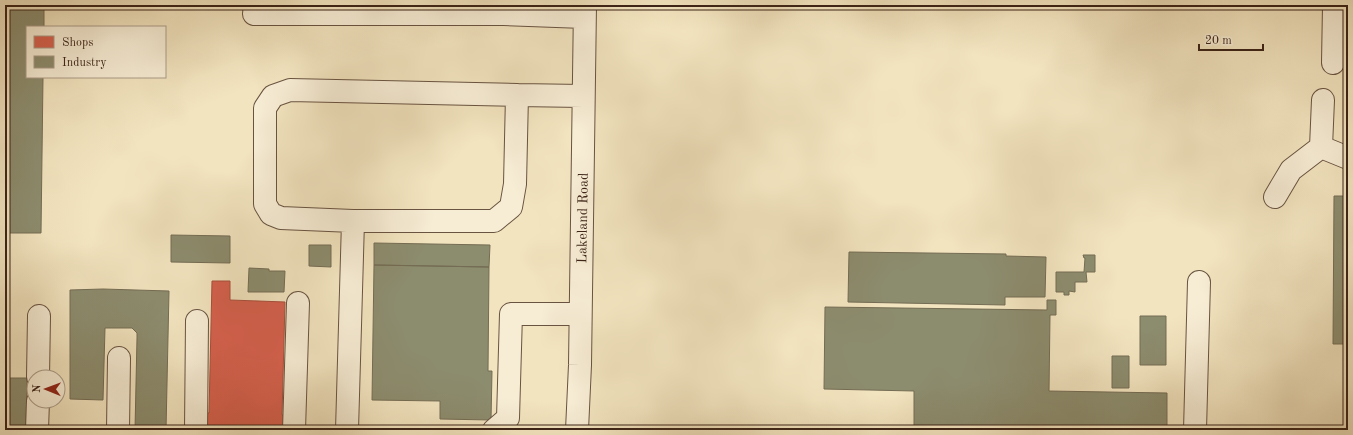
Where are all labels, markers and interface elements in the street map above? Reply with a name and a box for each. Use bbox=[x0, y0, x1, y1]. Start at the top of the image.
legend bbox=[26, 26, 166, 78]
scale bar bbox=[1199, 26, 1263, 52]
text: 20 m bbox=[1205, 35, 1232, 47]
text: Shops bbox=[62, 37, 93, 49]
text: Industry bbox=[62, 57, 107, 69]
street label: Lakeland Road bbox=[575, 173, 591, 263]
north arrow bbox=[26, 369, 66, 409]
text: N bbox=[32, 384, 43, 393]

